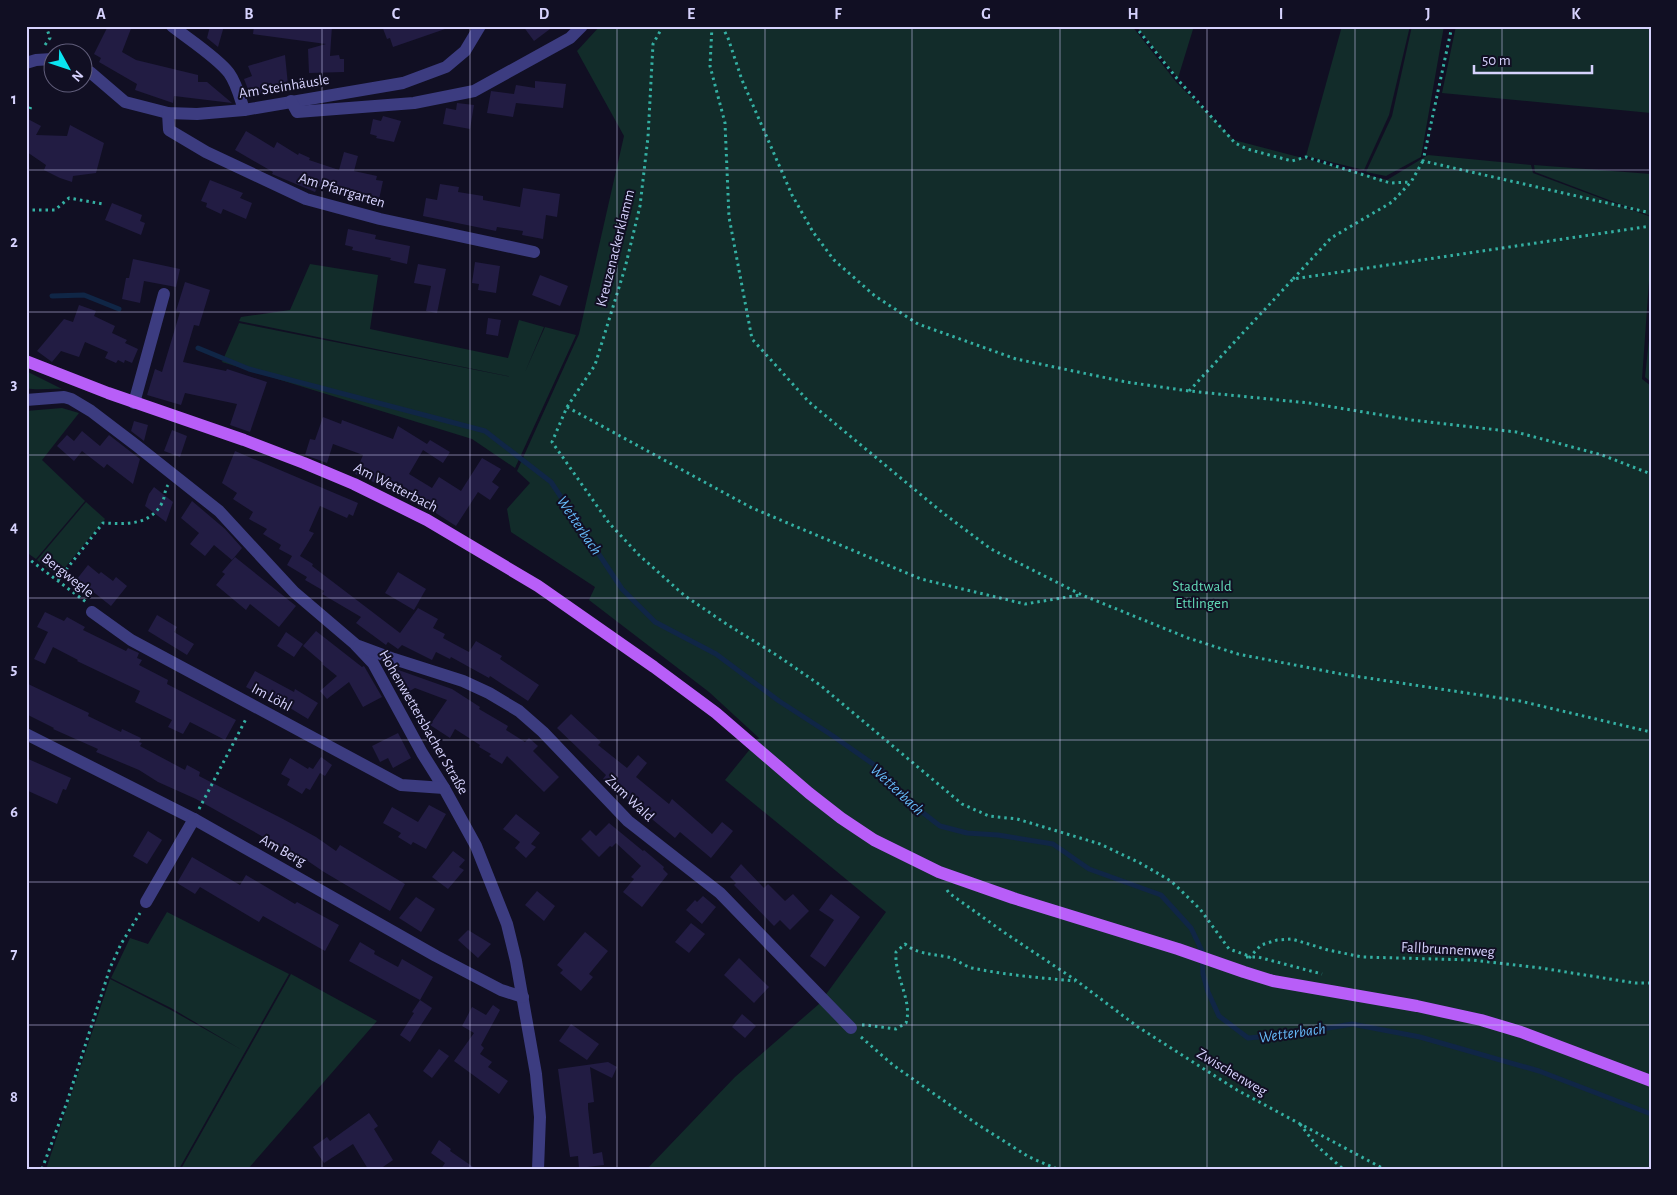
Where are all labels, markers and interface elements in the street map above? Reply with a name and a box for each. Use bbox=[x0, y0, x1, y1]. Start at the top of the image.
text: A bbox=[96, 6, 106, 22]
text: B bbox=[244, 6, 254, 22]
text: C bbox=[392, 6, 401, 22]
text: D bbox=[539, 6, 550, 22]
text: E bbox=[687, 6, 695, 22]
text: F bbox=[834, 6, 842, 22]
text: G bbox=[981, 6, 991, 22]
text: H bbox=[1127, 6, 1139, 22]
text: I bbox=[1279, 6, 1283, 22]
text: J bbox=[1425, 6, 1431, 22]
text: K bbox=[1571, 6, 1581, 22]
north arrow bbox=[42, 42, 92, 92]
scale bar bbox=[1474, 42, 1592, 74]
text: 50 m bbox=[1482, 53, 1511, 68]
text: N bbox=[69, 67, 86, 84]
street label: Am Steinhäusle bbox=[238, 72, 331, 101]
text: 1 bbox=[11, 91, 17, 107]
street label: Am Pfarrgarten bbox=[297, 170, 387, 211]
street label: Kreuzenackerklamm bbox=[594, 188, 637, 308]
text: 2 bbox=[10, 234, 18, 250]
text: 3 bbox=[11, 376, 18, 392]
street label: Am Wetterbach bbox=[351, 460, 440, 515]
water label: Wetterbach bbox=[554, 493, 605, 558]
text: 4 bbox=[10, 519, 18, 535]
street label: Bergwegle bbox=[39, 551, 97, 600]
park label: Stadtwald Ettlingen bbox=[1172, 579, 1232, 611]
street label: Hohenwettersbacher Straße bbox=[376, 647, 471, 797]
text: 5 bbox=[11, 661, 18, 677]
street label: Im Löhl bbox=[249, 681, 294, 714]
water label: Wetterbach bbox=[867, 761, 927, 819]
street label: Zum Wald bbox=[602, 772, 657, 825]
text: 6 bbox=[10, 804, 18, 820]
street label: Am Berg bbox=[257, 832, 309, 869]
street label: Fallbrunnenweg bbox=[1401, 940, 1496, 959]
text: 7 bbox=[11, 946, 18, 962]
water label: Wetterbach bbox=[1258, 1020, 1327, 1046]
street label: Zwischenweg bbox=[1194, 1046, 1270, 1100]
text: 8 bbox=[10, 1089, 18, 1105]

